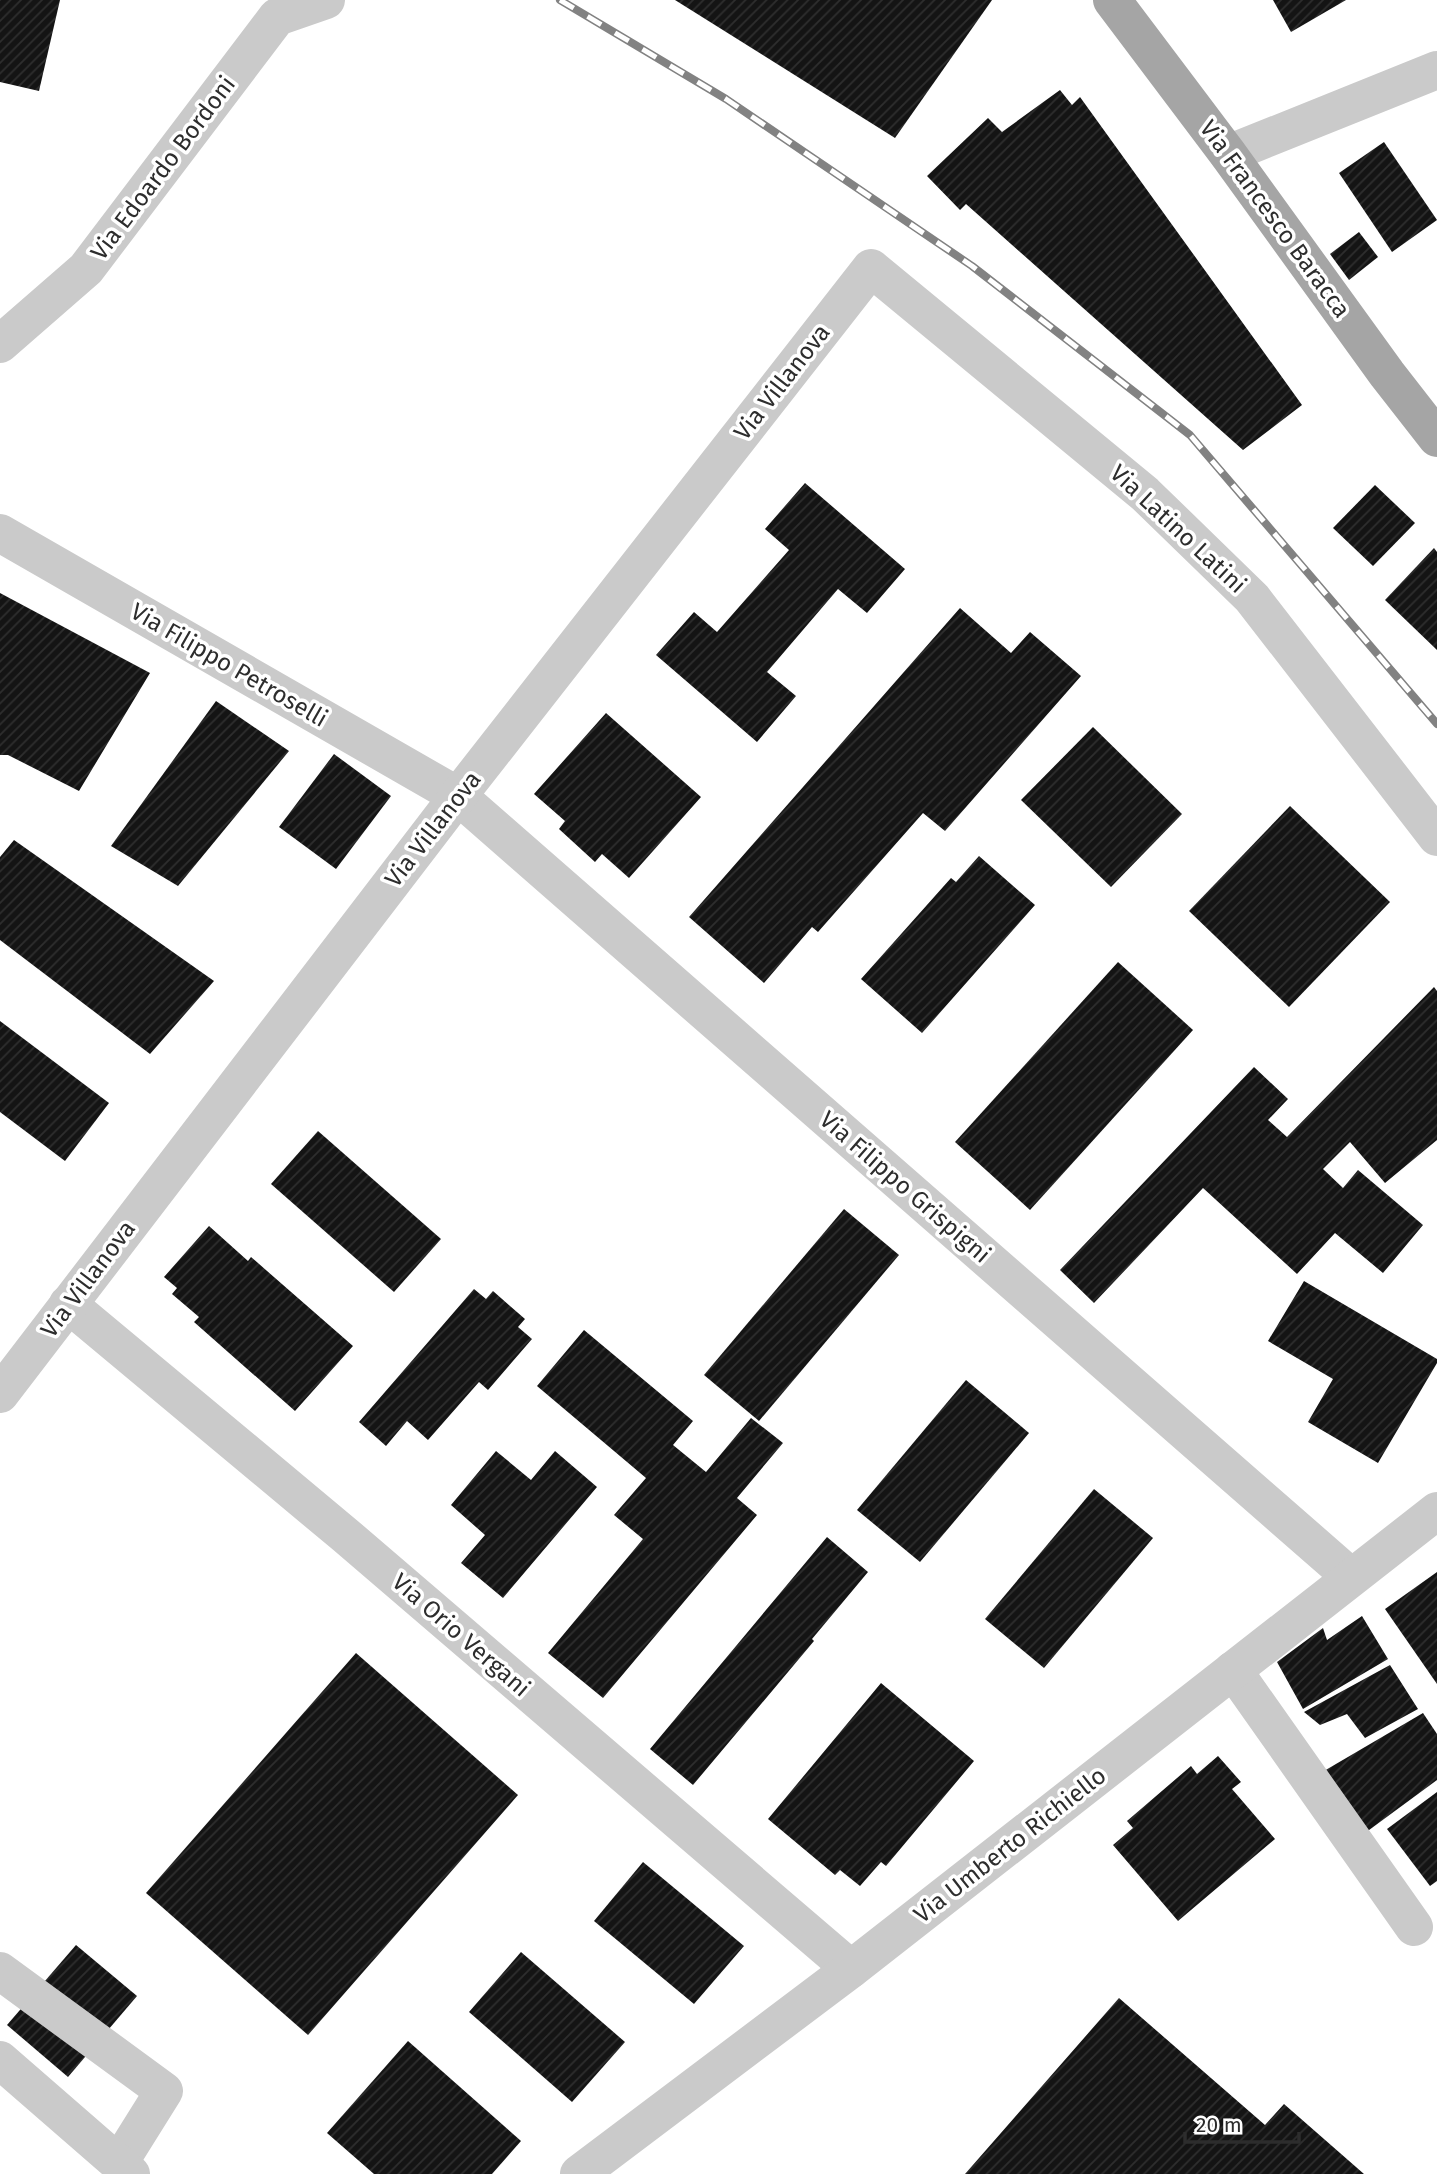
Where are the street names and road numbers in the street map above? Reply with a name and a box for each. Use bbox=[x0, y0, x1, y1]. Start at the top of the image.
street label: Via Edoardo Bordoni bbox=[85, 71, 241, 265]
street label: Via Francesco Baracca bbox=[1194, 115, 1356, 323]
street label: Via Villanova bbox=[728, 319, 836, 445]
street label: Via Latino Latini bbox=[1104, 459, 1252, 599]
street label: Via Filippo Petroselli bbox=[126, 597, 332, 733]
street label: Via Villanova bbox=[379, 766, 487, 892]
street label: Via Filippo Grispigni bbox=[814, 1105, 996, 1269]
street label: Via Villanova bbox=[35, 1215, 141, 1343]
street label: Via Orio Vergani bbox=[386, 1568, 536, 1702]
street label: Via Umberto Richiello bbox=[908, 1761, 1112, 1929]

